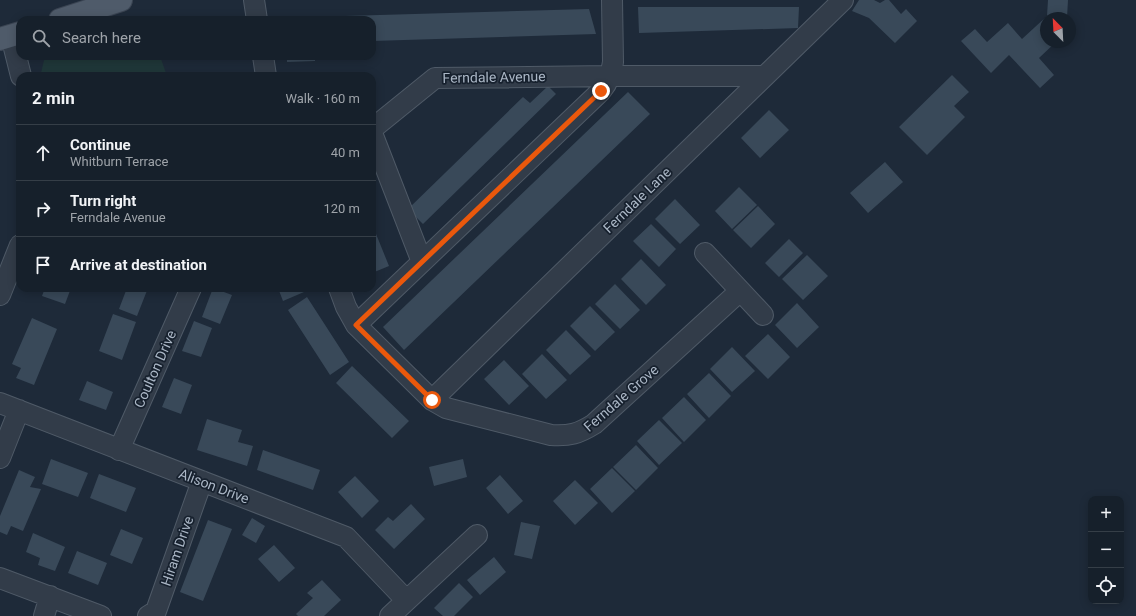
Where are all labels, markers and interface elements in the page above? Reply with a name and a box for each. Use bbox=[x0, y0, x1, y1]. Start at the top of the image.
north arrow bbox=[1040, 12, 1076, 48]
search box bbox=[16, 16, 376, 60]
icon: search bbox=[30, 27, 52, 49]
text: Search here bbox=[62, 29, 141, 47]
street label: Ferndale Avenue bbox=[442, 68, 546, 86]
route end bbox=[592, 82, 610, 100]
text: 2 min bbox=[32, 88, 75, 108]
text: Walk · 160 m bbox=[285, 91, 360, 106]
text: Continue bbox=[70, 136, 131, 154]
icon: ahead bbox=[32, 142, 54, 164]
text: 40 m bbox=[331, 145, 360, 160]
text: Whitburn Terrace bbox=[70, 154, 168, 169]
street label: Ferndale Lane bbox=[600, 164, 674, 236]
text: Turn right bbox=[70, 192, 136, 210]
icon: right bbox=[32, 198, 54, 220]
text: 120 m bbox=[323, 201, 360, 216]
text: Ferndale Avenue bbox=[70, 210, 166, 225]
icon: arrive bbox=[32, 254, 54, 276]
text: Arrive at destination bbox=[70, 256, 207, 274]
street label: Coulton Drive bbox=[131, 328, 179, 410]
street label: Ferndale Grove bbox=[580, 361, 662, 435]
route start bbox=[423, 391, 441, 409]
street label: Alison Drive bbox=[177, 465, 251, 507]
map controls bbox=[1088, 496, 1124, 604]
button: + bbox=[1088, 496, 1124, 532]
street label: Hiram Drive bbox=[158, 514, 196, 588]
button: − bbox=[1088, 532, 1124, 568]
button: locate bbox=[1088, 568, 1124, 604]

